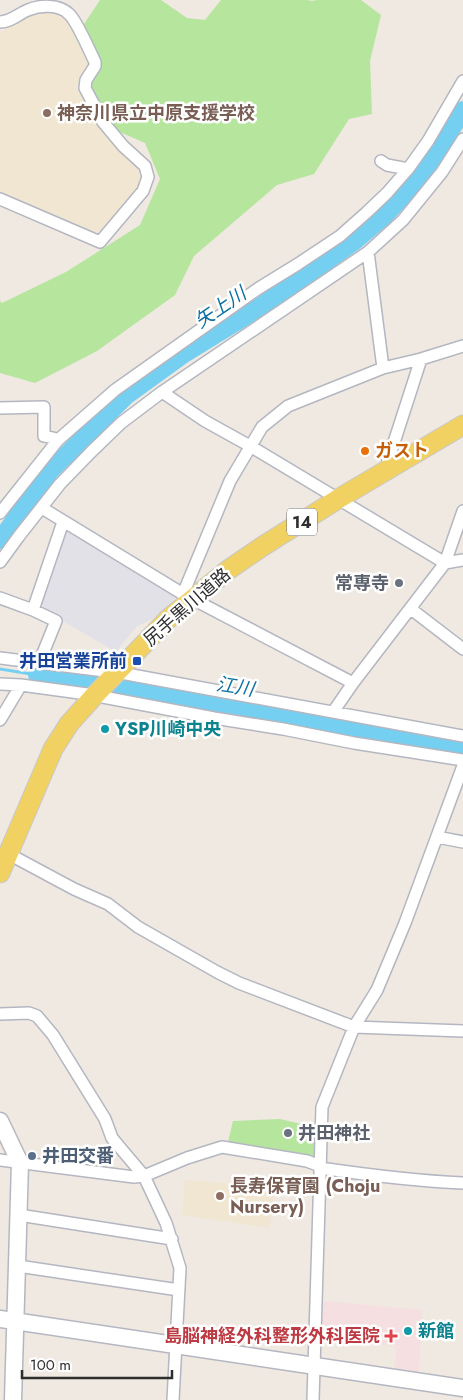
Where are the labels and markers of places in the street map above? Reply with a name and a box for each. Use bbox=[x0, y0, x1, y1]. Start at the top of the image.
place label: 神奈川県立中原支援学校 bbox=[57, 100, 255, 126]
marker: 神奈川県立中原支援学校 bbox=[41, 107, 53, 119]
place label: ガスト bbox=[375, 438, 429, 464]
marker: ガスト bbox=[359, 445, 371, 457]
place label: 常専寺 bbox=[335, 570, 389, 596]
marker: 常専寺 bbox=[393, 577, 405, 589]
place label: 井田営業所前 bbox=[19, 648, 127, 674]
marker: 井田営業所前 bbox=[131, 655, 143, 667]
place label: YSP川崎中央 bbox=[114, 716, 221, 742]
marker: YSP川崎中央 bbox=[99, 723, 111, 735]
place label: 井田神社 bbox=[298, 1120, 370, 1146]
marker: 井田神社 bbox=[282, 1127, 294, 1139]
place label: 井田交番 bbox=[42, 1143, 114, 1169]
marker: 井田交番 bbox=[26, 1150, 38, 1162]
place label: 長寿保育園 (Choju Nursery) bbox=[230, 1173, 380, 1220]
marker: 長寿保育園 (Choju Nursery) bbox=[214, 1190, 226, 1202]
place label: 新館 bbox=[418, 1318, 454, 1344]
place label: 島脳神経外科整形外科医院 bbox=[164, 1323, 380, 1349]
marker: 新館 bbox=[402, 1325, 414, 1337]
marker: 島脳神経外科整形外科医院 bbox=[384, 1329, 398, 1343]

